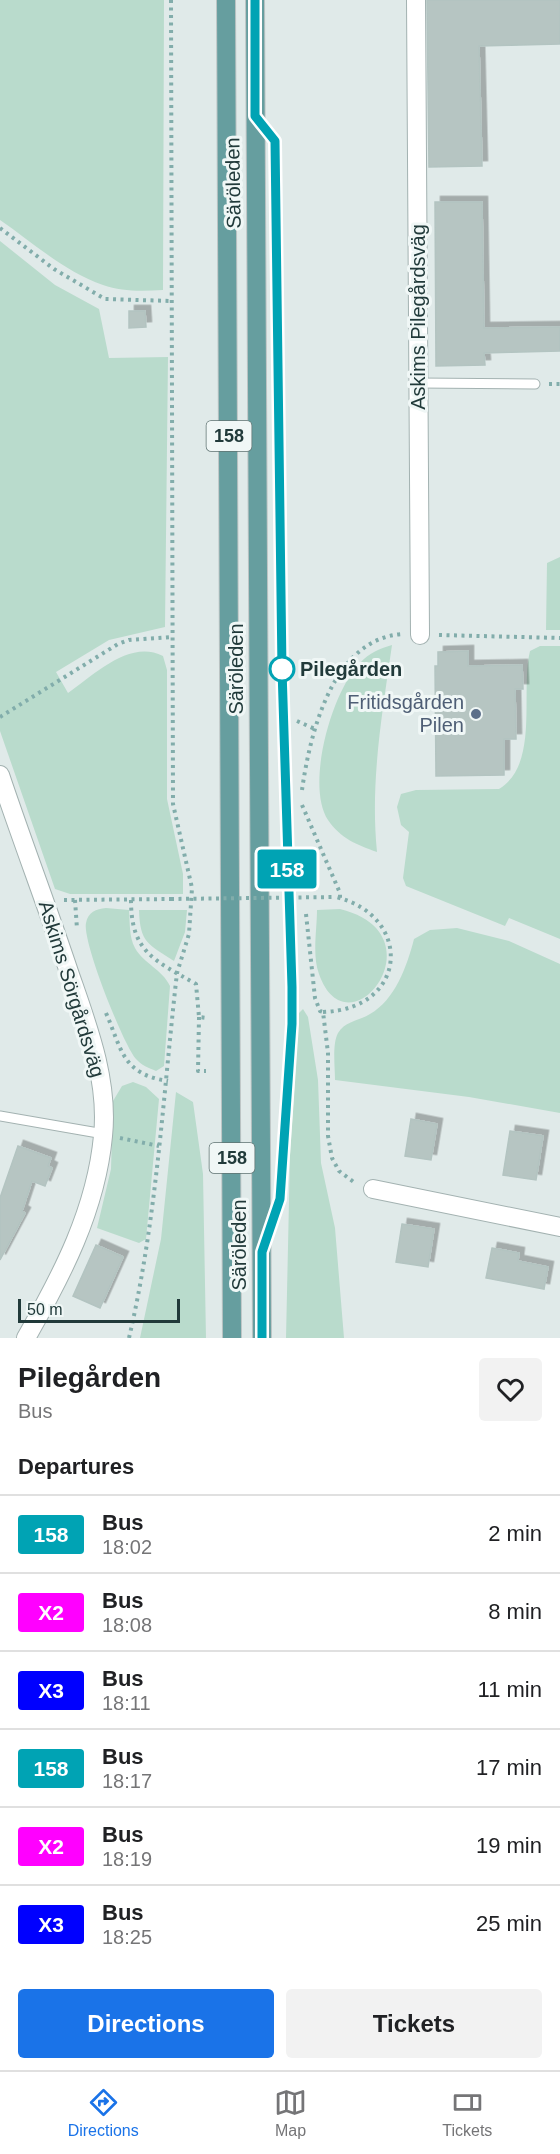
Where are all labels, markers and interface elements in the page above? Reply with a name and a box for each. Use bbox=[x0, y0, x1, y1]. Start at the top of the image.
street label: Säröleden bbox=[221, 137, 245, 229]
street label: Askims Pilegårdsväg bbox=[407, 224, 429, 410]
road number: 158 bbox=[206, 421, 252, 451]
street label: Säröleden bbox=[225, 623, 247, 715]
marker: Pilegården bbox=[269, 656, 295, 682]
place label: Pilegården bbox=[300, 658, 402, 680]
place label: Fritidsgården Pilen bbox=[347, 691, 464, 736]
marker: Fritidsgården Pilen bbox=[469, 707, 483, 721]
line badge: 158 bbox=[252, 850, 322, 888]
text: 158 bbox=[269, 858, 305, 881]
street label: Askims Sörgårdsväg bbox=[35, 898, 109, 1080]
road number: 158 bbox=[210, 1143, 254, 1173]
street label: Säröleden bbox=[228, 1199, 250, 1291]
scale bar bbox=[18, 1296, 180, 1324]
text: 50 m bbox=[27, 1301, 63, 1318]
button: heart bbox=[479, 1358, 542, 1421]
text: Pilegården bbox=[18, 1362, 161, 1393]
text: Bus bbox=[18, 1400, 52, 1422]
text: Departures bbox=[18, 1454, 134, 1479]
text: Bus bbox=[102, 1510, 144, 1535]
text: 2 min bbox=[488, 1521, 542, 1546]
text: 158 bbox=[33, 1523, 69, 1546]
text: 18:02 bbox=[102, 1536, 152, 1558]
text: Bus bbox=[102, 1588, 144, 1613]
text: 8 min bbox=[488, 1599, 542, 1624]
text: X2 bbox=[38, 1601, 64, 1624]
text: 18:08 bbox=[102, 1614, 152, 1636]
text: Bus bbox=[102, 1666, 144, 1691]
text: 11 min bbox=[478, 1677, 542, 1702]
text: X3 bbox=[38, 1679, 64, 1702]
text: 18:11 bbox=[102, 1692, 151, 1714]
text: Bus bbox=[102, 1744, 144, 1769]
text: 17 min bbox=[476, 1755, 542, 1780]
text: 158 bbox=[33, 1757, 69, 1780]
text: 18:17 bbox=[102, 1770, 152, 1792]
text: Bus bbox=[102, 1822, 144, 1847]
text: 19 min bbox=[476, 1833, 542, 1858]
text: X2 bbox=[38, 1835, 64, 1858]
text: 18:19 bbox=[102, 1848, 152, 1870]
text: Bus bbox=[102, 1900, 144, 1925]
text: 25 min bbox=[476, 1911, 542, 1936]
text: X3 bbox=[38, 1913, 64, 1936]
text: 18:25 bbox=[102, 1926, 152, 1948]
button: Directions bbox=[18, 1989, 274, 2058]
button: Tickets bbox=[286, 1989, 542, 2058]
tab: Directions bbox=[68, 2086, 139, 2140]
tab: Map bbox=[274, 2086, 307, 2140]
tab: Tickets bbox=[442, 2086, 492, 2140]

